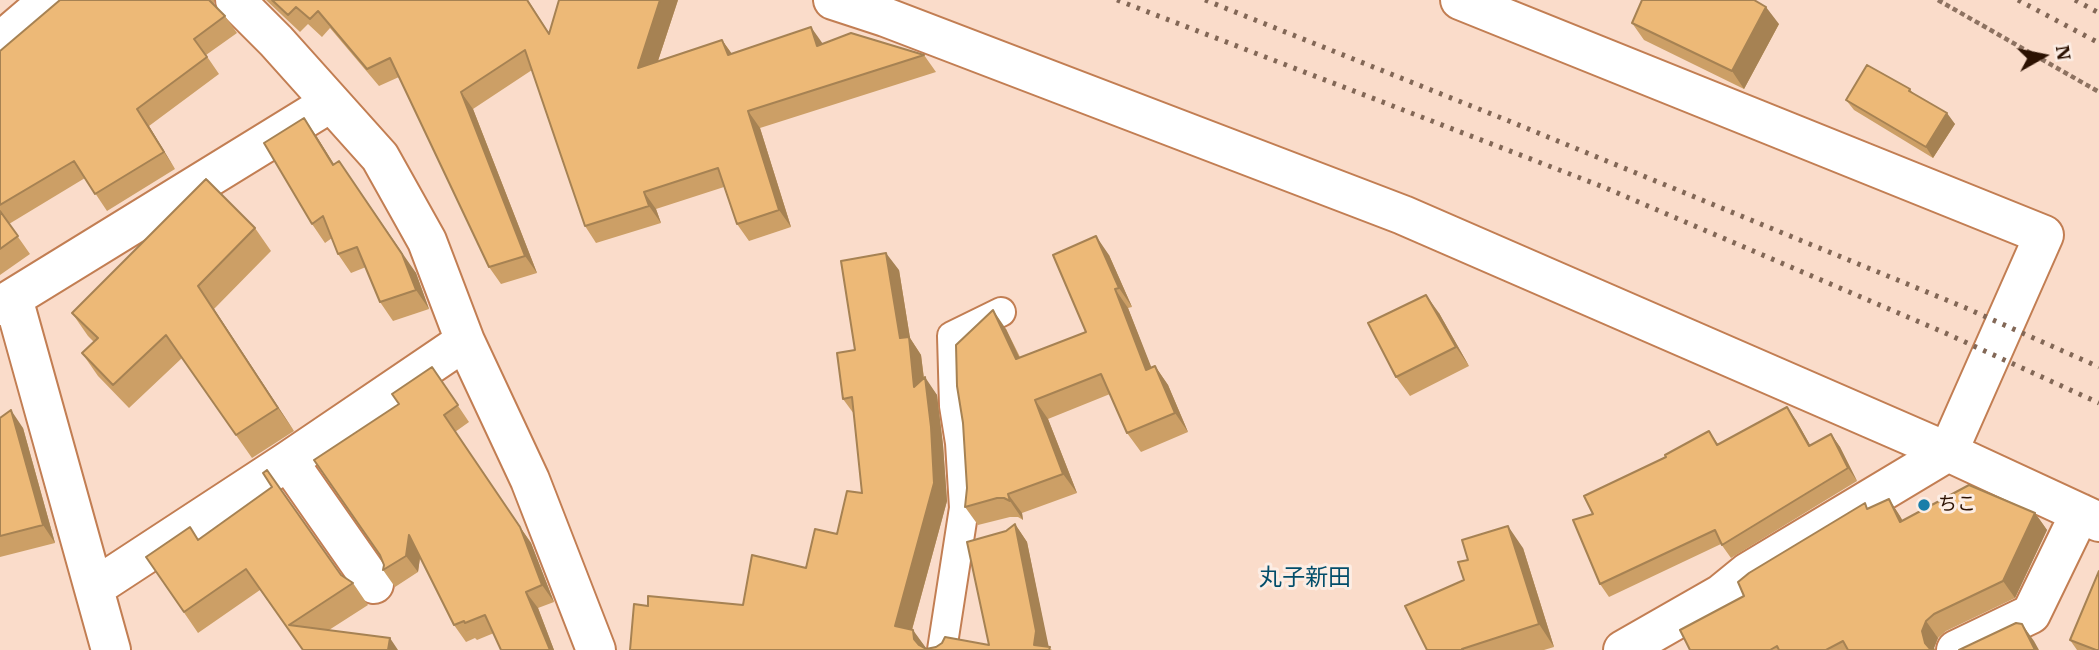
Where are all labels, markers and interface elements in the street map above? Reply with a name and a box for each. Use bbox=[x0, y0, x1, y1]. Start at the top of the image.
north arrow bbox=[2008, 21, 2078, 91]
text: N bbox=[2051, 43, 2077, 62]
place label: ちこ bbox=[1938, 494, 1976, 516]
marker: ちこ bbox=[1916, 497, 1932, 513]
district label: 丸子新田 bbox=[1259, 564, 1351, 592]

